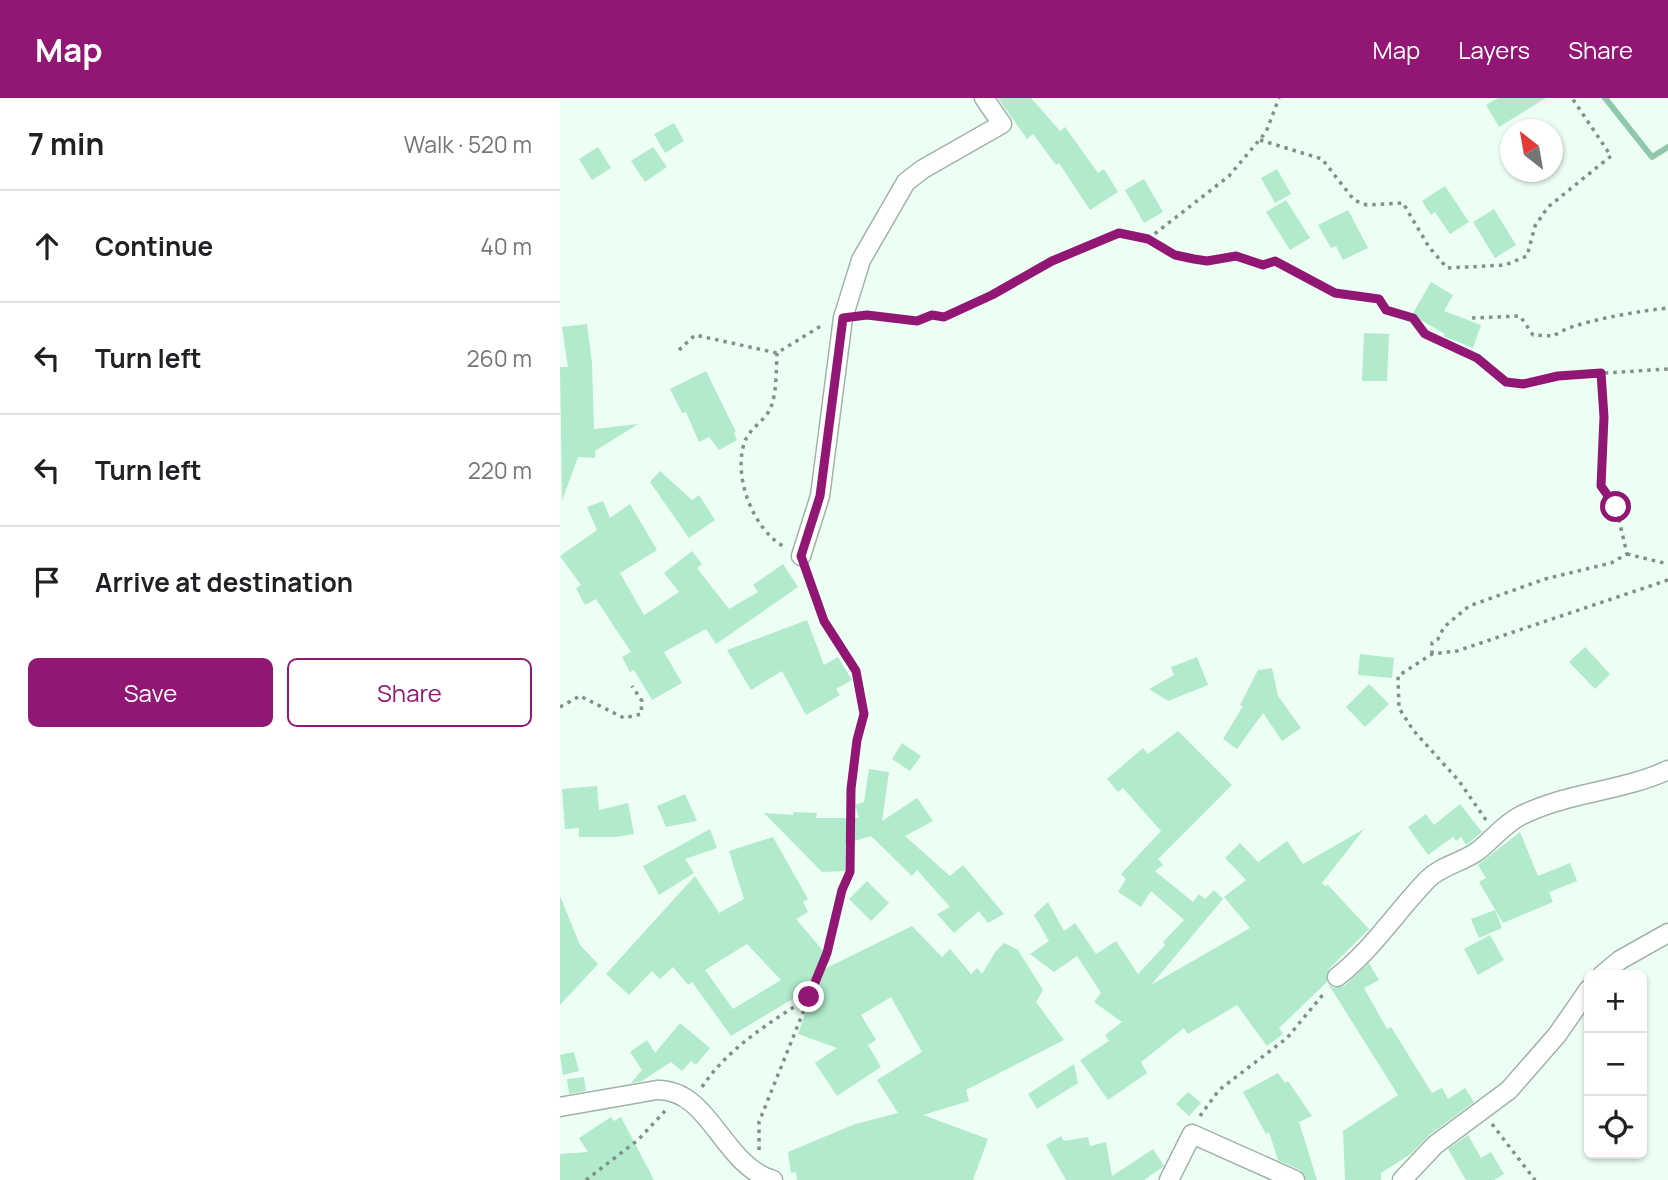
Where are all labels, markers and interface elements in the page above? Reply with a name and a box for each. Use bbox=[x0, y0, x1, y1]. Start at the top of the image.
text: Map bbox=[35, 27, 103, 72]
text: Map bbox=[1373, 33, 1420, 66]
text: Layers bbox=[1458, 33, 1530, 66]
text: Share bbox=[1568, 33, 1633, 66]
north arrow bbox=[1500, 119, 1563, 182]
text: 7 min bbox=[28, 123, 104, 164]
text: Walk · 520 m bbox=[404, 128, 532, 160]
icon: ahead bbox=[28, 227, 66, 265]
text: Continue bbox=[95, 228, 213, 264]
text: 40 m bbox=[480, 230, 532, 262]
icon: left bbox=[28, 339, 66, 377]
text: Turn left bbox=[95, 340, 202, 376]
text: 260 m bbox=[466, 342, 532, 374]
icon: left bbox=[28, 451, 66, 489]
text: Turn left bbox=[95, 452, 202, 488]
text: 220 m bbox=[468, 454, 532, 486]
route start bbox=[1600, 491, 1631, 522]
icon: arrive bbox=[28, 563, 66, 601]
text: Arrive at destination bbox=[95, 564, 353, 600]
button: Save bbox=[28, 658, 273, 727]
button: Share bbox=[287, 658, 532, 727]
map controls bbox=[1584, 970, 1647, 1159]
button: + bbox=[1584, 970, 1647, 1033]
route end bbox=[793, 981, 824, 1012]
button: − bbox=[1584, 1033, 1647, 1096]
button: locate bbox=[1584, 1096, 1647, 1159]

